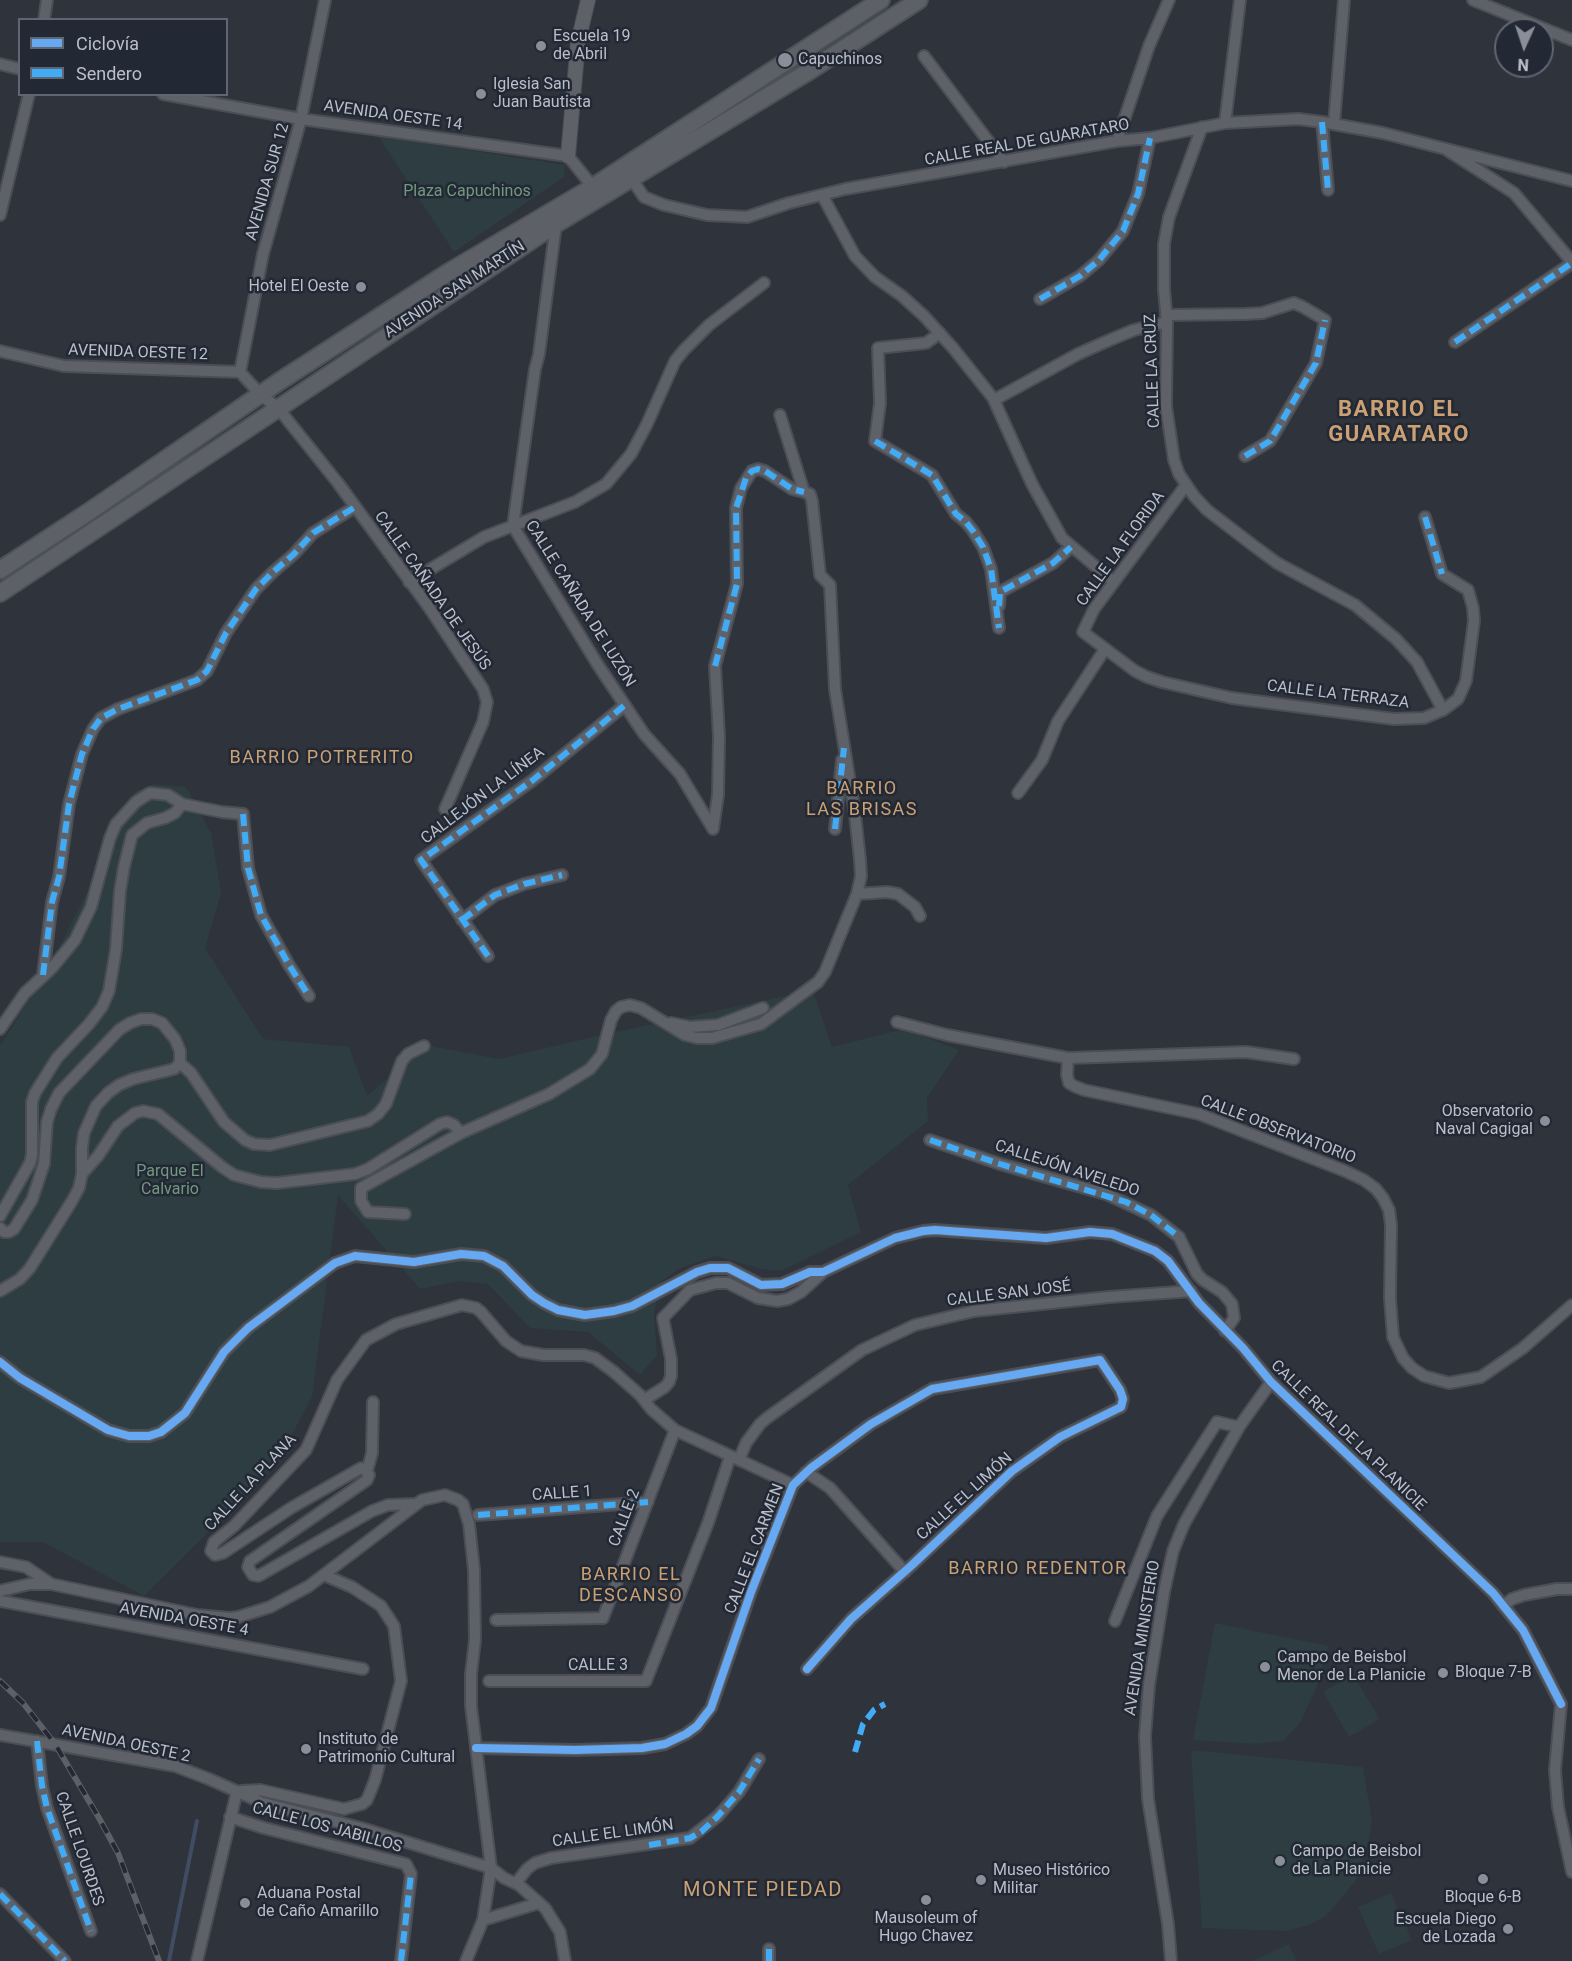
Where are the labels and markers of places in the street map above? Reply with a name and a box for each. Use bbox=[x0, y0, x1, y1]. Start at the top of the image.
place label: Escuela 19 de Abril bbox=[553, 27, 631, 65]
marker: Escuela 19 de Abril bbox=[534, 39, 548, 53]
place label: Capuchinos bbox=[798, 50, 882, 70]
marker: Capuchinos bbox=[776, 51, 794, 69]
place label: Iglesia San Juan Bautista bbox=[493, 75, 591, 113]
marker: Iglesia San Juan Bautista bbox=[474, 87, 488, 101]
place label: Hotel El Oeste bbox=[248, 277, 349, 297]
marker: Hotel El Oeste bbox=[354, 280, 368, 294]
place label: Observatorio Naval Cagigal bbox=[1435, 1102, 1533, 1140]
marker: Observatorio Naval Cagigal bbox=[1538, 1114, 1552, 1128]
place label: Campo de Beisbol Menor de La Planicie bbox=[1277, 1648, 1426, 1686]
marker: Campo de Beisbol Menor de La Planicie bbox=[1258, 1660, 1272, 1674]
place label: Bloque 7-B bbox=[1455, 1663, 1532, 1683]
marker: Bloque 7-B bbox=[1436, 1666, 1450, 1680]
place label: Instituto de Patrimonio Cultural bbox=[318, 1730, 455, 1768]
marker: Instituto de Patrimonio Cultural bbox=[299, 1742, 313, 1756]
place label: Campo de Beisbol de La Planicie bbox=[1292, 1842, 1421, 1880]
marker: Campo de Beisbol de La Planicie bbox=[1273, 1854, 1287, 1868]
place label: Museo Histórico Militar bbox=[993, 1861, 1110, 1899]
marker: Bloque 6-B bbox=[1476, 1872, 1490, 1886]
marker: Museo Histórico Militar bbox=[974, 1873, 988, 1887]
place label: Aduana Postal de Caño Amarillo bbox=[257, 1884, 379, 1922]
place label: Bloque 6-B bbox=[1445, 1888, 1521, 1908]
marker: Mausoleum of Hugo Chavez bbox=[919, 1893, 933, 1907]
marker: Aduana Postal de Caño Amarillo bbox=[238, 1896, 252, 1910]
place label: Mausoleum of Hugo Chavez bbox=[875, 1909, 977, 1947]
place label: Escuela Diego de Lozada bbox=[1395, 1910, 1496, 1948]
marker: Escuela Diego de Lozada bbox=[1501, 1922, 1515, 1936]

